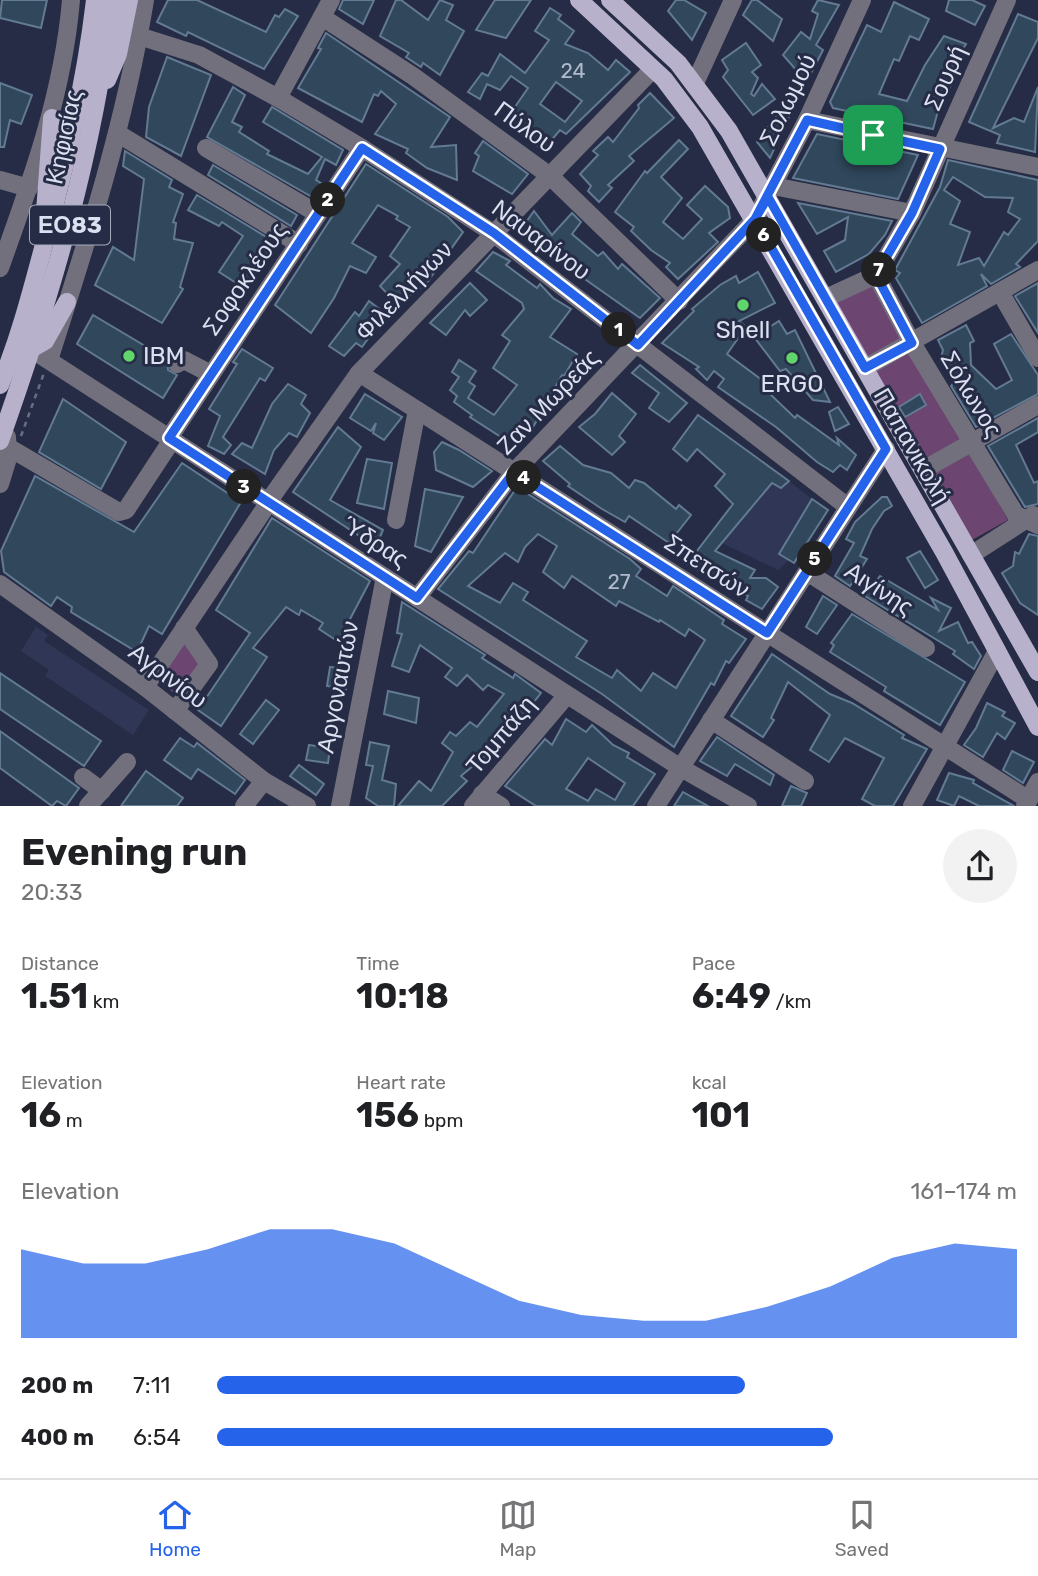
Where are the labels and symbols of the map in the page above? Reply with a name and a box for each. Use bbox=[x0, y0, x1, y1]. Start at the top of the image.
street label: Σουρή bbox=[918, 41, 972, 115]
street label: Σολωμού bbox=[754, 50, 822, 150]
house number: 24 bbox=[560, 58, 586, 83]
street label: Κηφισίας bbox=[40, 87, 88, 187]
street label: Πύλου bbox=[489, 96, 561, 158]
pin bbox=[843, 105, 903, 165]
pin: 2 bbox=[310, 182, 346, 218]
street label: Ναυαρίνου bbox=[486, 194, 596, 286]
road number: ΕΟ83 bbox=[30, 206, 110, 244]
street label: Σοφοκλέους bbox=[197, 217, 293, 341]
pin: 6 bbox=[746, 218, 782, 252]
street label: Φιλελλήνων bbox=[350, 236, 458, 346]
pin: 7 bbox=[862, 252, 896, 288]
marker: Shell bbox=[735, 297, 751, 313]
pin: 1 bbox=[602, 312, 636, 348]
place label: Shell bbox=[716, 316, 770, 344]
place label: IBM bbox=[143, 342, 185, 370]
street label: Ζαν Μωρεάς bbox=[491, 344, 605, 460]
street label: Σόλωνος bbox=[935, 346, 1007, 442]
marker: IBM bbox=[121, 348, 137, 364]
marker: ERGO bbox=[784, 350, 800, 366]
place label: ERGO bbox=[761, 370, 823, 398]
street label: Παπανικολή bbox=[868, 383, 956, 509]
pin: 4 bbox=[506, 461, 542, 496]
pin: 3 bbox=[226, 470, 262, 504]
street label: Ύδρας bbox=[337, 510, 413, 574]
street label: Σπετσών bbox=[659, 528, 755, 604]
pin: 5 bbox=[798, 542, 832, 576]
street label: Αιγίνης bbox=[840, 557, 918, 621]
house number: 27 bbox=[607, 569, 631, 594]
street label: Αργοναυτών bbox=[311, 619, 365, 755]
street label: Αγρινίου bbox=[123, 638, 213, 714]
street label: Τομπάζη bbox=[460, 690, 542, 780]

